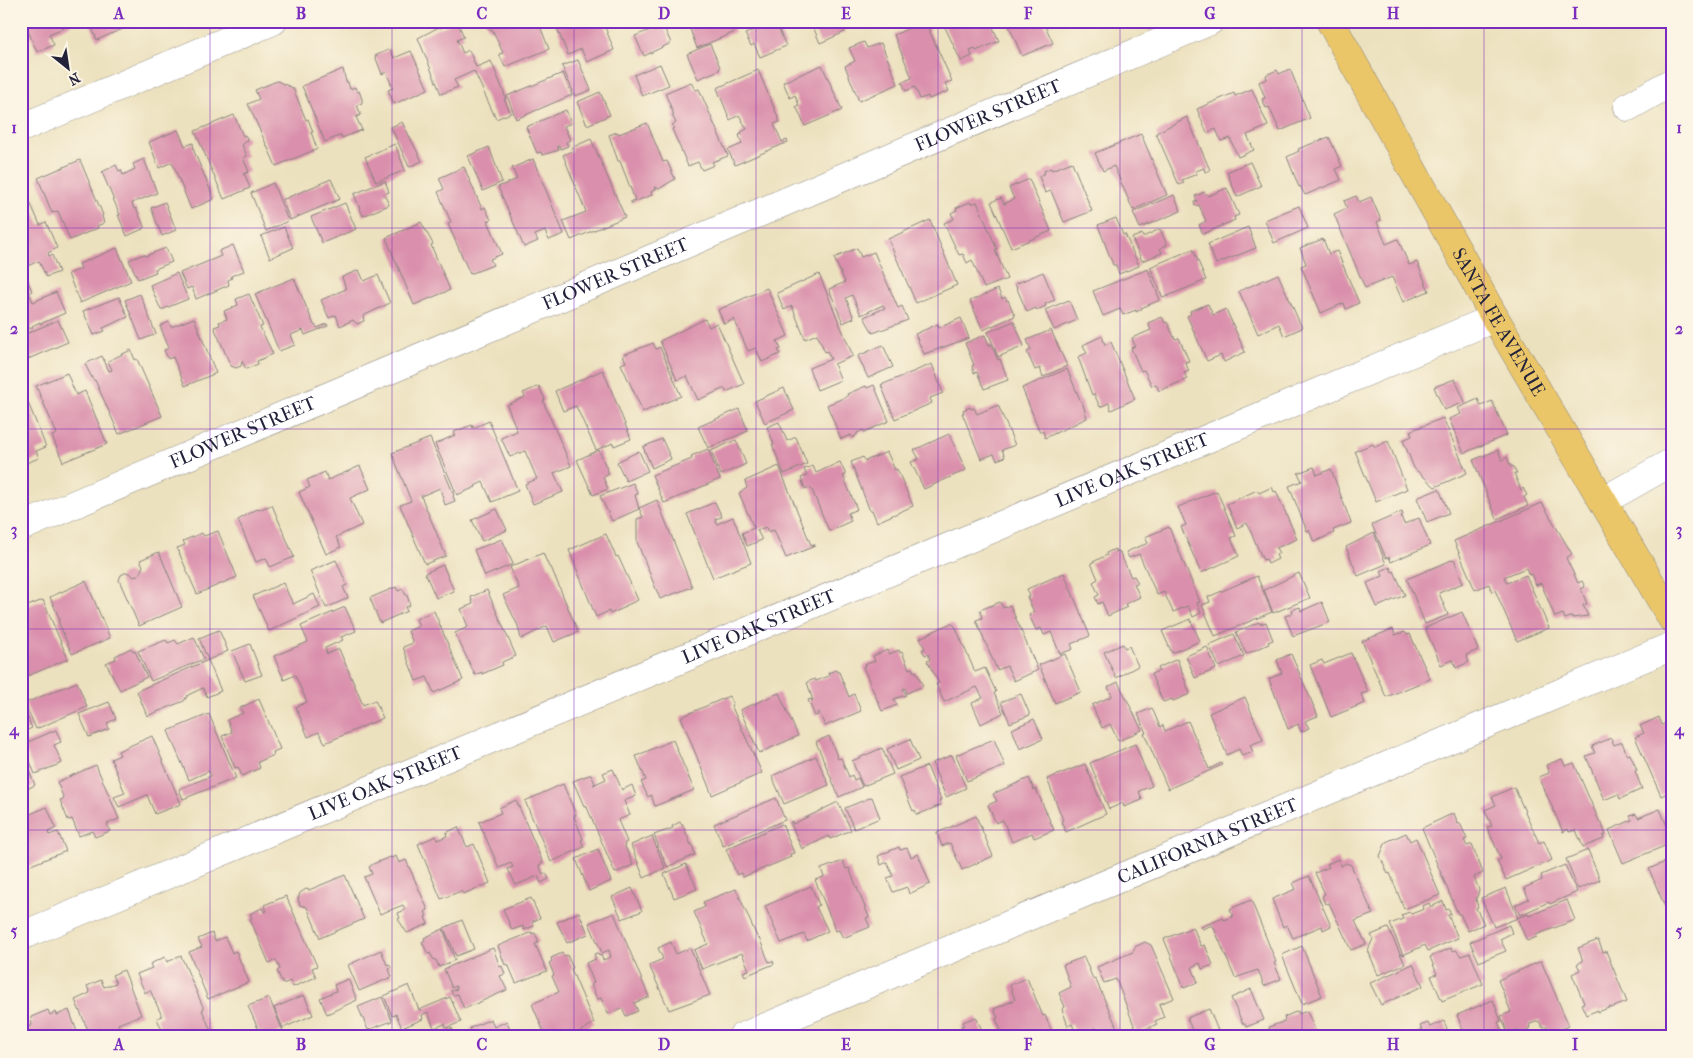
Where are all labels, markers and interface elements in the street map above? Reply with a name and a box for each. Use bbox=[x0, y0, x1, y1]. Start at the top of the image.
text: A bbox=[113, 4, 125, 23]
text: B bbox=[296, 4, 306, 23]
text: C bbox=[477, 4, 488, 23]
text: D bbox=[658, 4, 670, 23]
text: E bbox=[841, 4, 851, 23]
text: F bbox=[1023, 4, 1033, 23]
text: G bbox=[1204, 4, 1216, 23]
text: H bbox=[1387, 4, 1400, 23]
text: I bbox=[1572, 4, 1579, 23]
north arrow bbox=[42, 42, 92, 92]
text: N bbox=[65, 69, 83, 89]
street label: FLOWER STREET bbox=[912, 75, 1065, 156]
text: 1 bbox=[11, 118, 17, 137]
text: 1 bbox=[1676, 118, 1682, 137]
street label: FLOWER STREET bbox=[539, 233, 692, 315]
street label: SANTA FE AVENUE bbox=[1447, 244, 1550, 400]
text: 2 bbox=[10, 319, 18, 338]
text: 2 bbox=[1675, 319, 1683, 338]
street label: FLOWER STREET bbox=[166, 392, 319, 473]
street label: LIVE OAK STREET bbox=[1052, 428, 1213, 512]
text: 3 bbox=[11, 520, 17, 540]
text: 3 bbox=[1676, 520, 1682, 540]
street label: LIVE OAK STREET bbox=[679, 585, 839, 669]
text: 4 bbox=[8, 720, 20, 740]
text: 4 bbox=[1673, 720, 1685, 740]
street label: LIVE OAK STREET bbox=[305, 741, 466, 825]
street label: CALIFORNIA STREET bbox=[1114, 794, 1301, 889]
text: 5 bbox=[11, 921, 18, 940]
text: 5 bbox=[1676, 921, 1683, 940]
text: A bbox=[113, 1035, 125, 1054]
text: B bbox=[296, 1035, 306, 1054]
text: C bbox=[477, 1035, 488, 1054]
text: D bbox=[658, 1035, 670, 1054]
text: E bbox=[841, 1035, 851, 1054]
text: F bbox=[1023, 1035, 1033, 1054]
text: G bbox=[1204, 1035, 1216, 1054]
text: H bbox=[1387, 1035, 1400, 1054]
text: I bbox=[1572, 1035, 1579, 1054]

